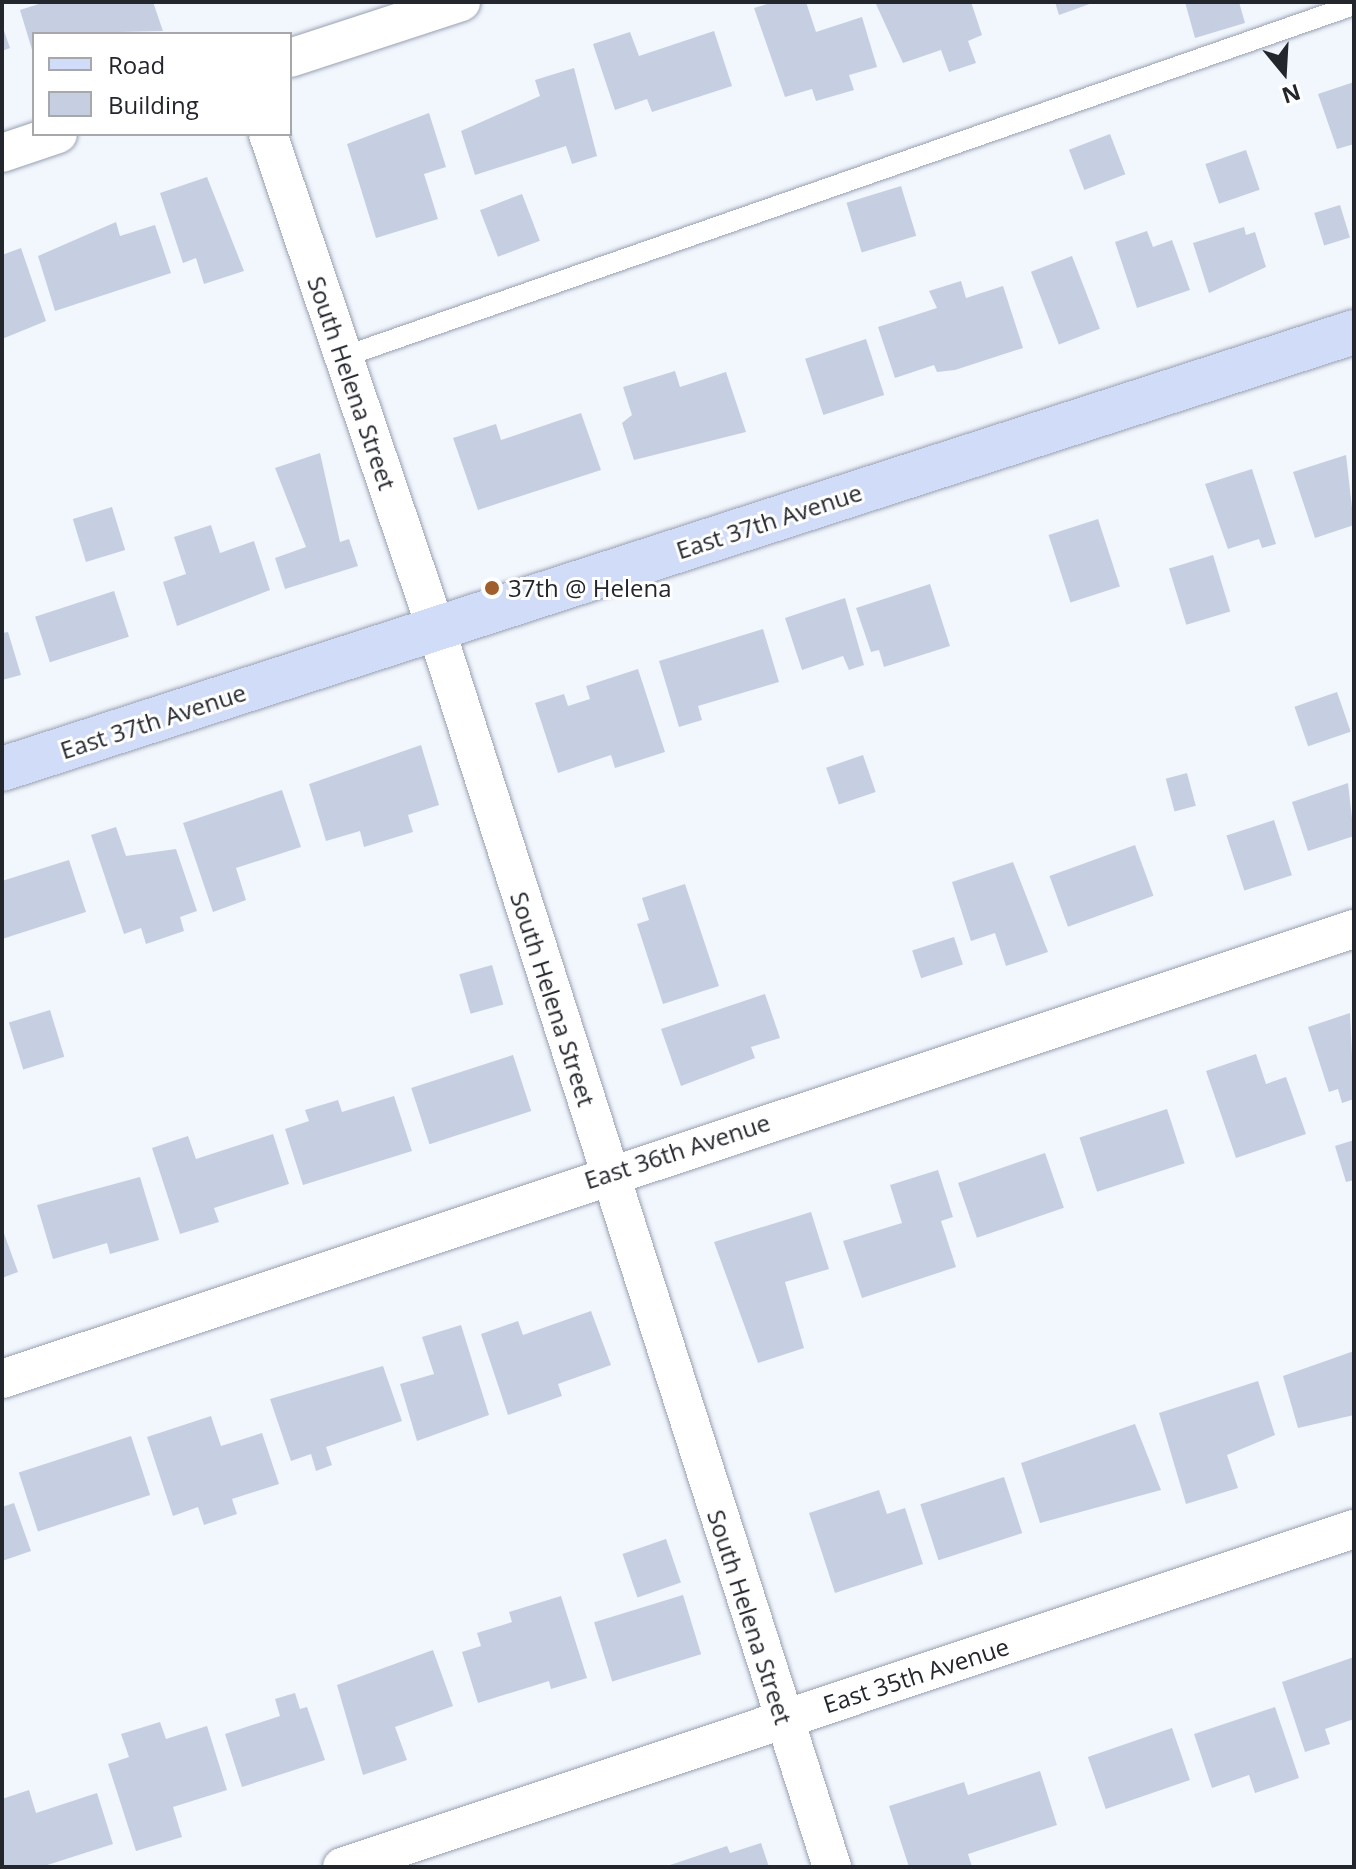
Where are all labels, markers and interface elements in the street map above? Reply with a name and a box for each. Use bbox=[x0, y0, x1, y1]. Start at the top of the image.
legend bbox=[32, 32, 292, 136]
north arrow bbox=[1244, 32, 1324, 112]
text: Road bbox=[108, 48, 165, 81]
text: N bbox=[1278, 78, 1305, 112]
text: Building bbox=[108, 88, 199, 121]
street label: South Helena Street bbox=[302, 272, 402, 494]
street label: East 37th Avenue bbox=[673, 477, 865, 565]
place label: 37th @ Helena bbox=[508, 574, 671, 602]
marker: 37th @ Helena bbox=[483, 579, 501, 597]
street label: East 37th Avenue bbox=[57, 677, 249, 765]
street label: South Helena Street bbox=[505, 888, 601, 1110]
street label: East 36th Avenue bbox=[581, 1107, 773, 1195]
street label: South Helena Street bbox=[702, 1506, 798, 1728]
street label: East 35th Avenue bbox=[820, 1631, 1012, 1719]

